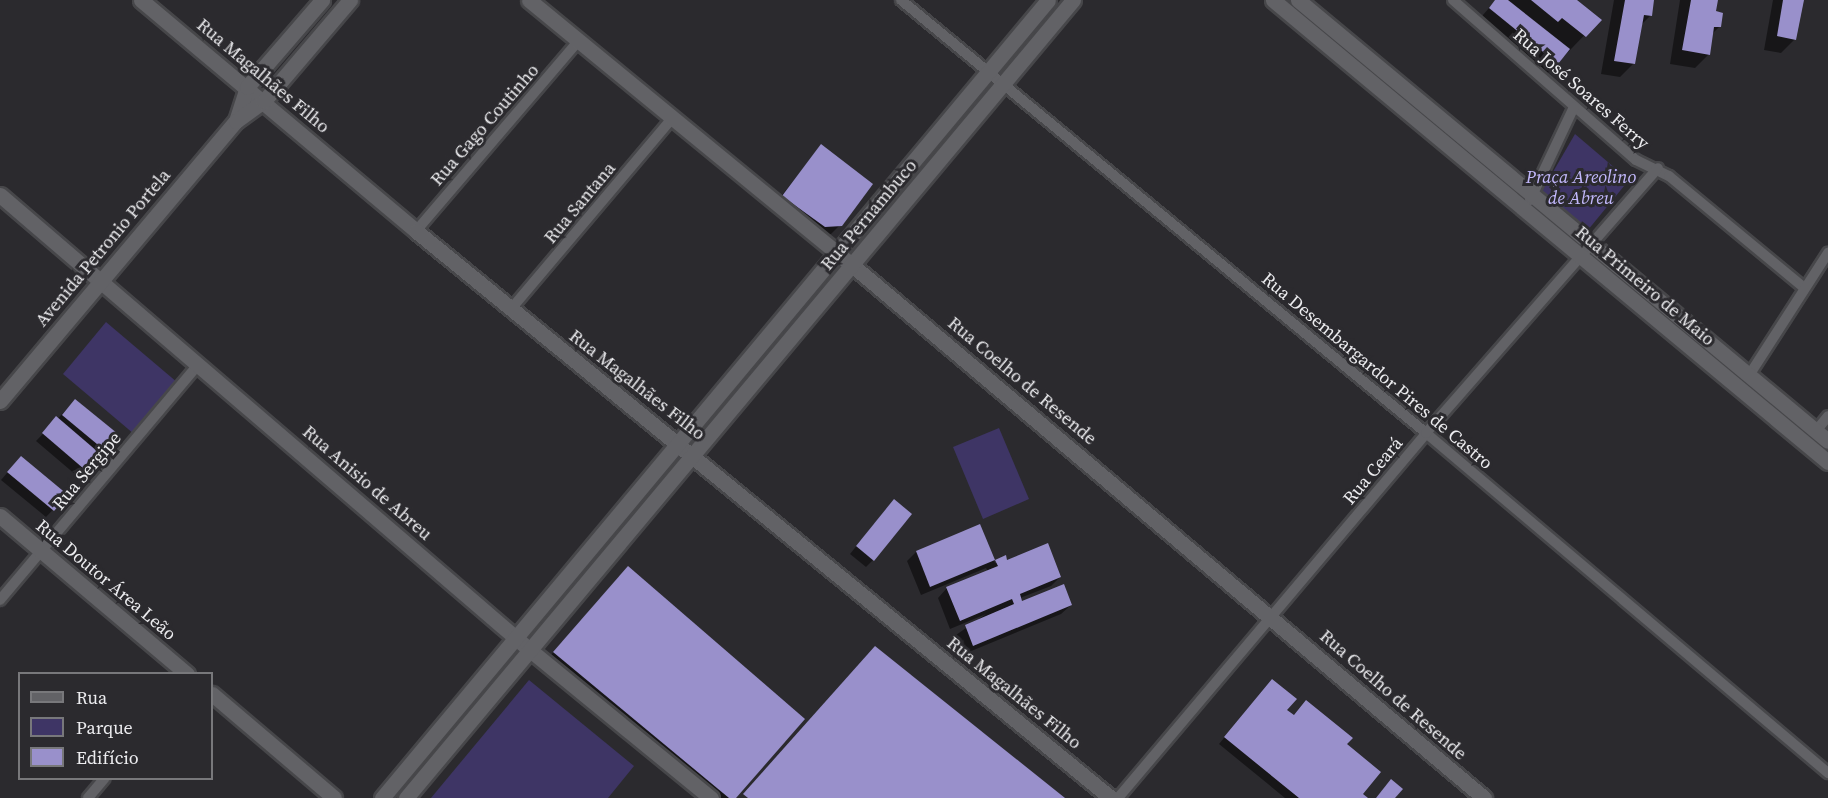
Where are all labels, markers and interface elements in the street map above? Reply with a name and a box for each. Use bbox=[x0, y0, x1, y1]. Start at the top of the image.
street label: Rua Magalhães Filho bbox=[192, 14, 334, 138]
street label: Rua José Soares Ferry bbox=[1509, 24, 1653, 154]
street label: Rua Gago Coutinho bbox=[426, 60, 544, 190]
street label: Rua Pernambuco bbox=[816, 155, 922, 275]
street label: Rua Santana bbox=[540, 158, 620, 248]
street label: Avenida Petronio Portela bbox=[31, 165, 175, 331]
park label: Praça Areolino de Abreu bbox=[1526, 167, 1636, 210]
street label: Rua Primeiro de Maio bbox=[1571, 222, 1719, 350]
street label: Rua Desembargardor Pires de Castro bbox=[1257, 268, 1497, 474]
street label: Rua Coelho de Resende bbox=[943, 312, 1101, 450]
street label: Rua Magalhães Filho bbox=[565, 325, 709, 445]
street label: Rua Anisio de Abreu bbox=[298, 421, 436, 545]
street label: Rua Sergipe bbox=[48, 428, 126, 514]
street label: Rua Ceará bbox=[1339, 433, 1407, 509]
street label: Rua Doutor Área Leão bbox=[31, 515, 181, 645]
street label: Rua Coelho de Resende bbox=[1315, 625, 1471, 765]
street label: Rua Magalhães Filho bbox=[942, 632, 1086, 754]
legend bbox=[18, 672, 213, 780]
text: Rua bbox=[76, 685, 107, 710]
text: Parque bbox=[76, 715, 133, 740]
text: Edifício bbox=[76, 745, 139, 770]

